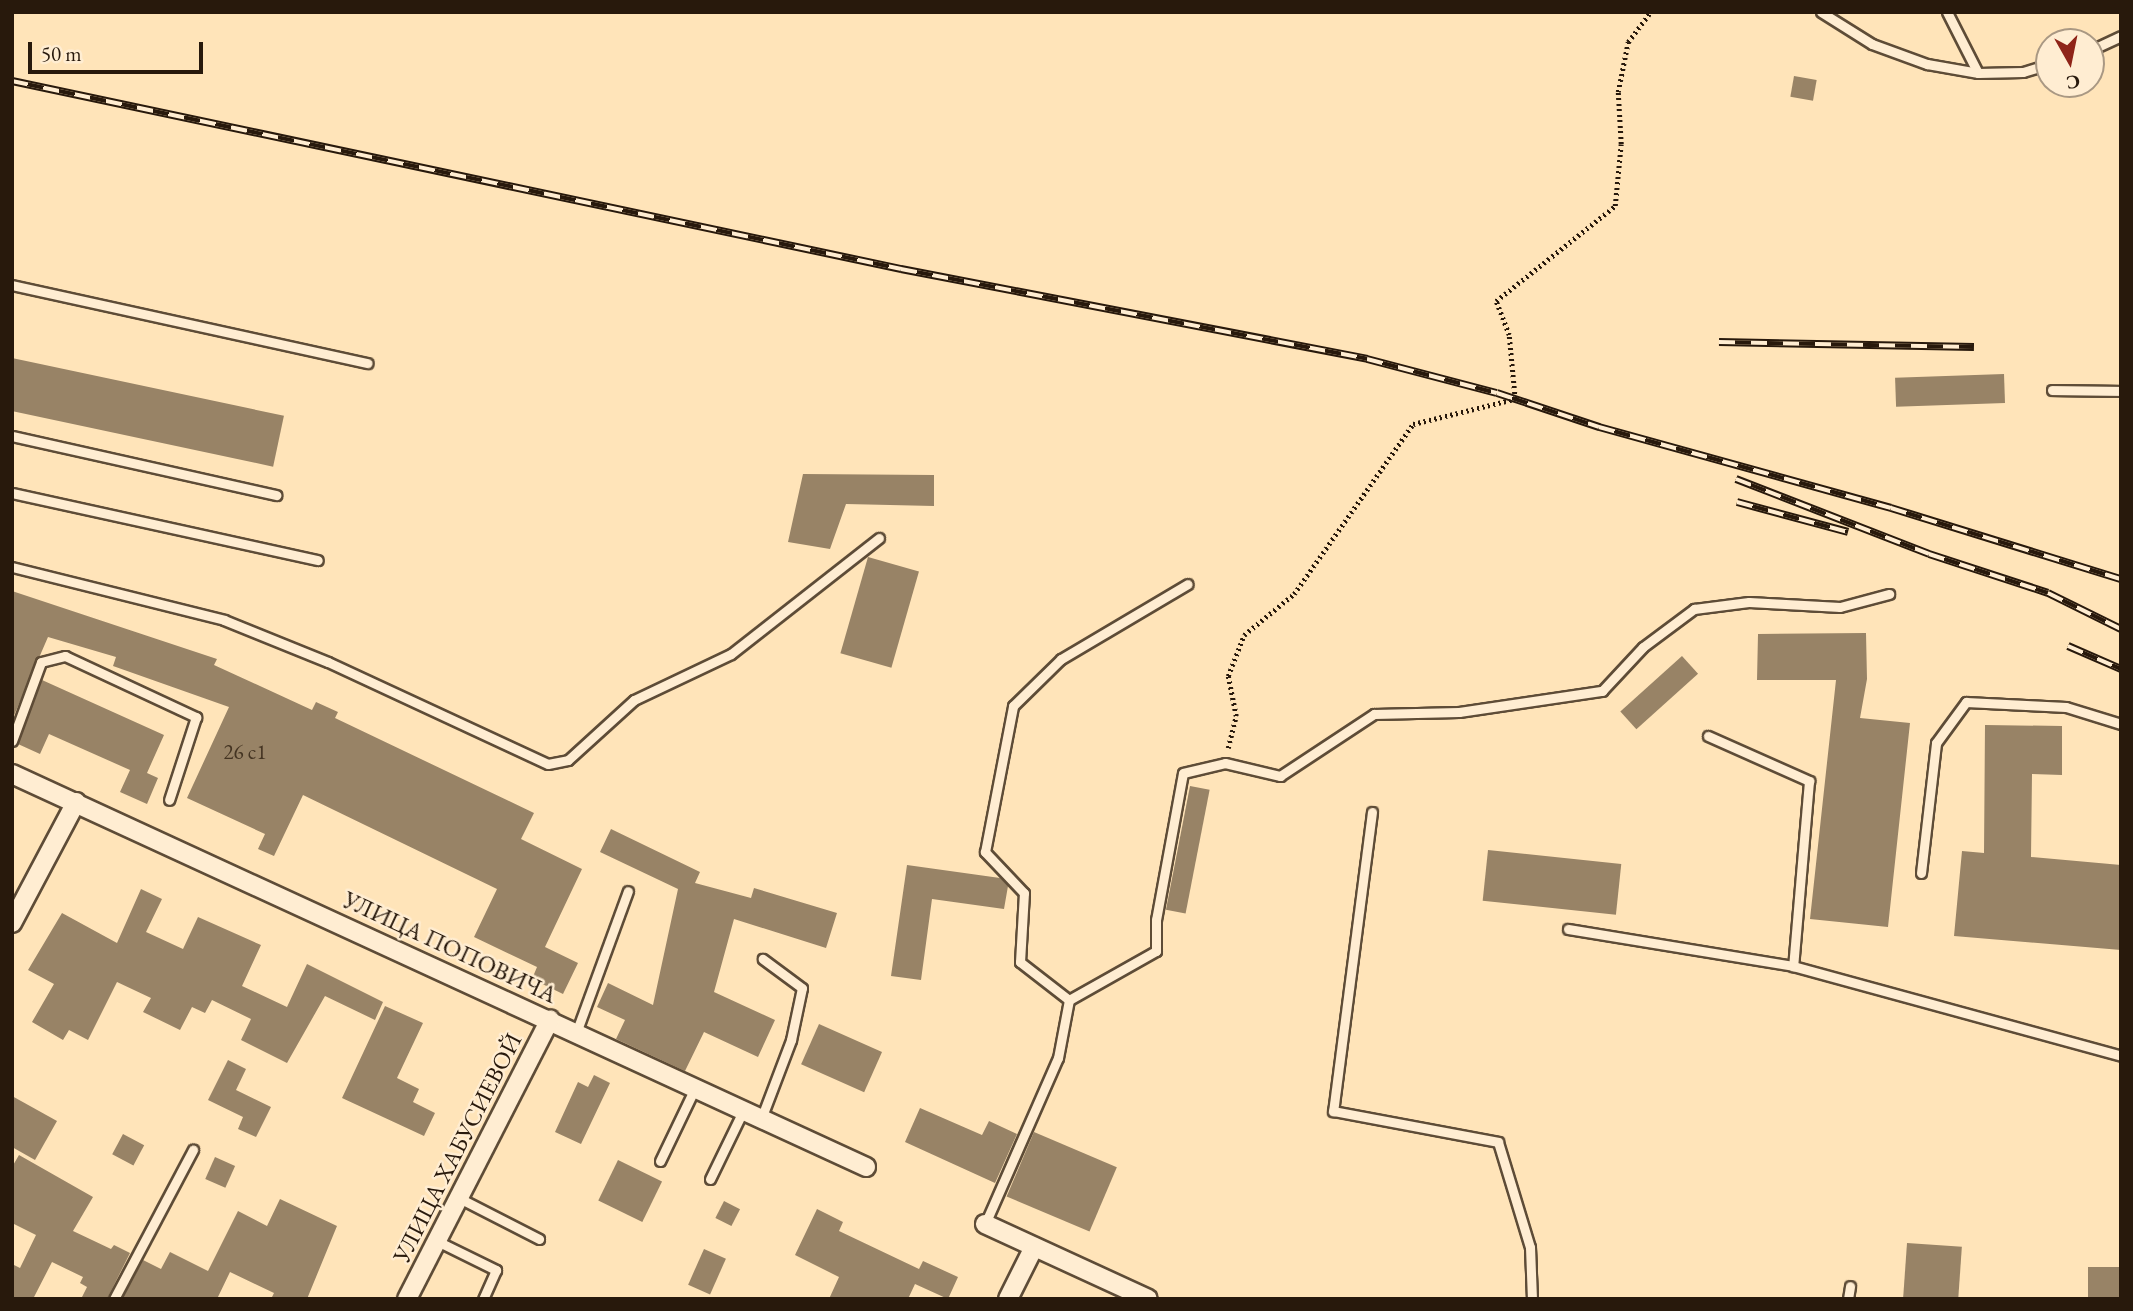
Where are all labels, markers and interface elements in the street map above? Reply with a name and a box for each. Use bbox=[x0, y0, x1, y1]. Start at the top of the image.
scale bar bbox=[32, 28, 206, 72]
north arrow bbox=[2035, 28, 2105, 98]
text: 50 m bbox=[41, 40, 82, 67]
text: С bbox=[2064, 69, 2082, 96]
house number: 26 с1 bbox=[224, 739, 266, 765]
street label: УЛИЦА ПОПОВИЧА bbox=[339, 885, 561, 1009]
street label: УЛИЦА ХАБУСИЕВОЙ bbox=[387, 1028, 527, 1268]

